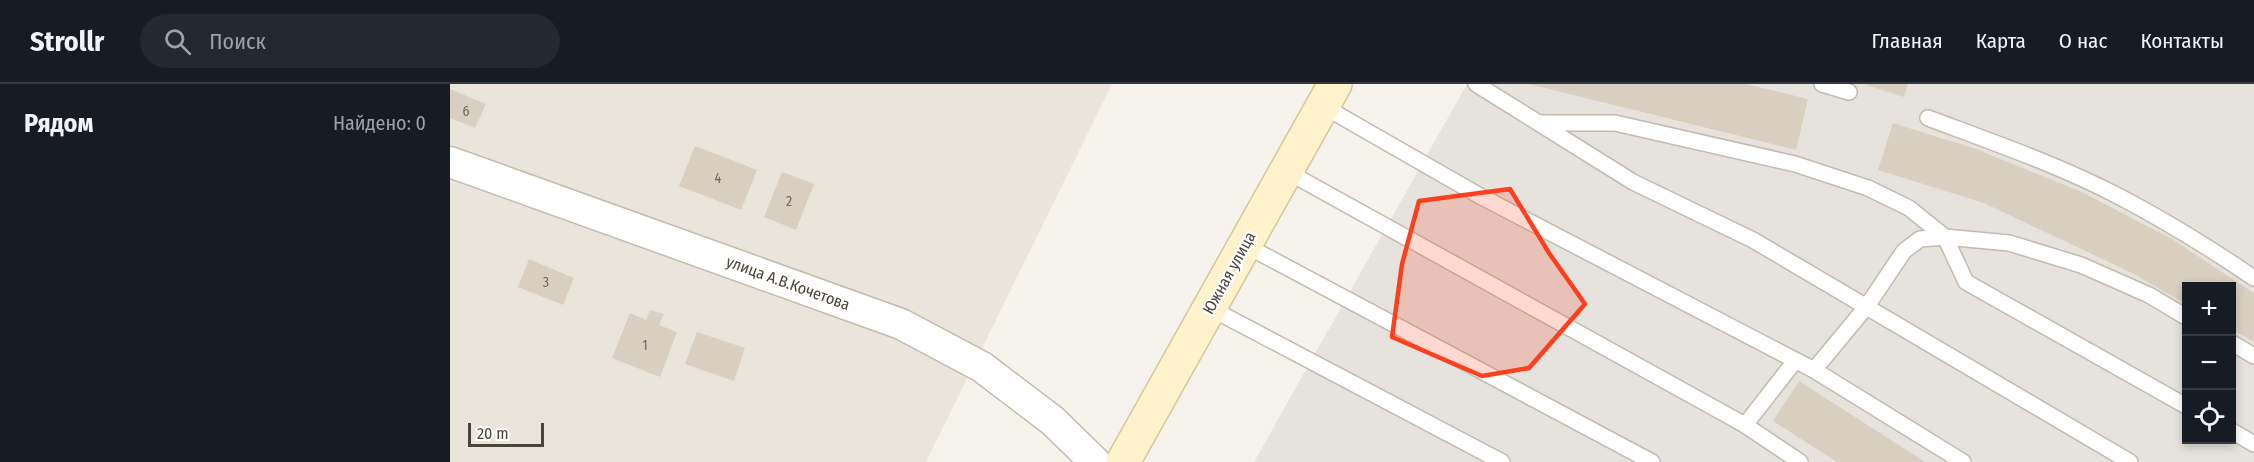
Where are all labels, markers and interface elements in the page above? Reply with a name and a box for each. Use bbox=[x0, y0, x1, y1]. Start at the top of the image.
search box bbox=[140, 14, 560, 68]
text: Strollr bbox=[30, 25, 104, 58]
icon: search bbox=[161, 25, 194, 58]
text: Поиск bbox=[209, 28, 266, 55]
text: Главная bbox=[1872, 28, 1943, 54]
text: Карта bbox=[1976, 28, 2026, 54]
text: О нас bbox=[2059, 28, 2107, 54]
text: Контакты bbox=[2140, 28, 2224, 54]
house number: 6 bbox=[463, 103, 470, 120]
text: Рядом bbox=[24, 108, 93, 139]
text: Найдено: 0 bbox=[333, 111, 426, 135]
house number: 4 bbox=[715, 170, 722, 187]
house number: 2 bbox=[786, 193, 792, 210]
street label: Южная улица bbox=[1199, 228, 1260, 318]
street label: улица А.В.Кочетова bbox=[724, 252, 853, 314]
house number: 3 bbox=[543, 274, 549, 291]
map controls bbox=[2182, 282, 2236, 444]
button: + bbox=[2182, 282, 2236, 336]
button: − bbox=[2182, 336, 2236, 390]
house number: 1 bbox=[642, 337, 648, 354]
button: locate bbox=[2182, 390, 2236, 444]
scale bar bbox=[468, 420, 544, 448]
text: 20 m bbox=[477, 424, 508, 443]

